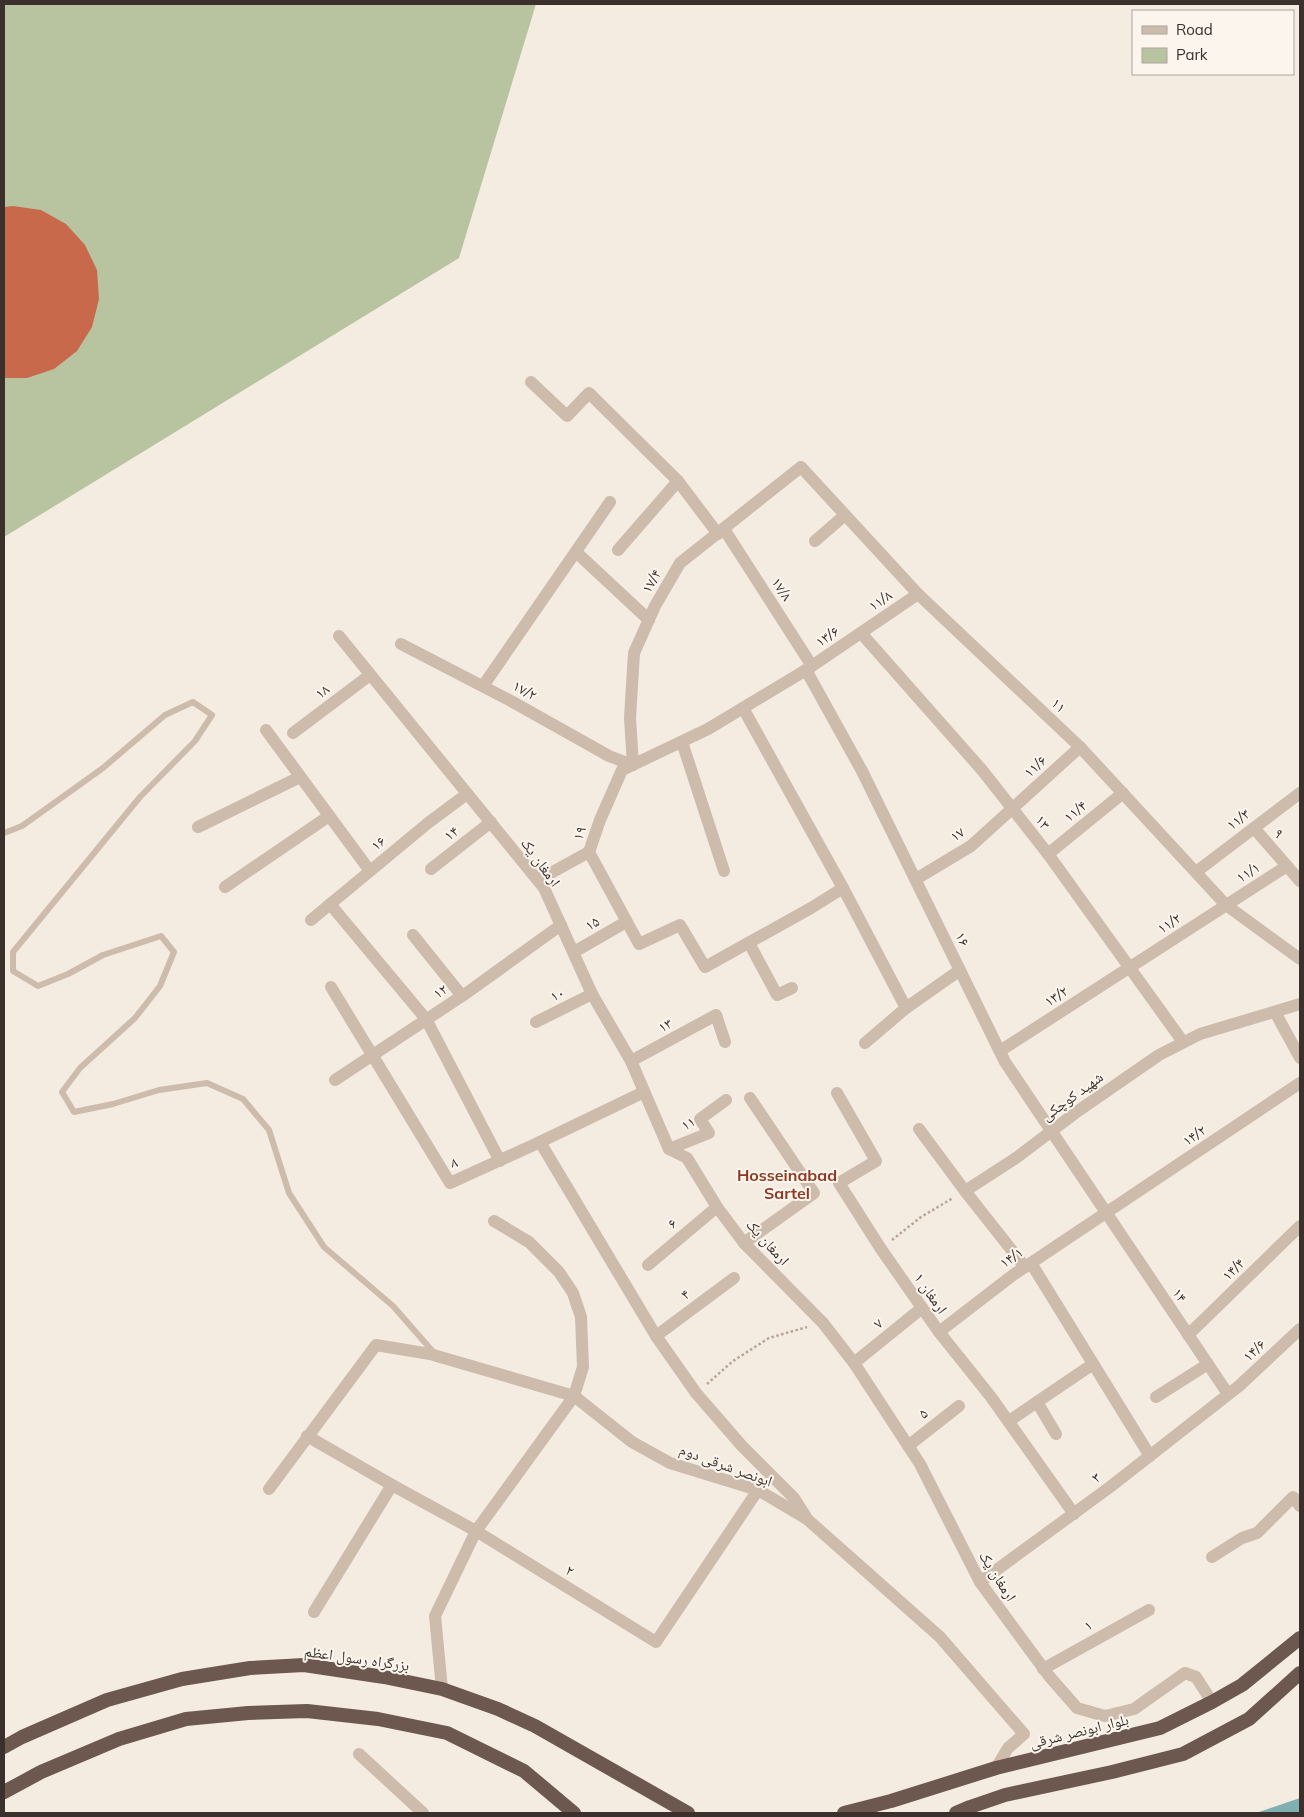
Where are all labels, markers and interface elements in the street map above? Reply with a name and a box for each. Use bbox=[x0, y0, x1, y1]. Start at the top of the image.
legend bbox=[1132, 10, 1294, 75]
text: Road bbox=[1176, 20, 1213, 39]
text: Park bbox=[1176, 45, 1208, 64]
street label: ۱۷/۴ bbox=[637, 565, 665, 596]
street label: ۱۷/۸ bbox=[767, 574, 797, 605]
street label: ۱۱/۸ bbox=[865, 585, 896, 615]
street label: ۱۳/۶ bbox=[812, 621, 843, 651]
street label: ۱۷/۲ bbox=[510, 676, 541, 704]
street label: ۱۸ bbox=[311, 679, 333, 703]
street label: ۱۱ bbox=[1048, 693, 1070, 717]
street label: ۱۱/۶ bbox=[1020, 751, 1051, 781]
street label: ۱۱/۴ bbox=[1060, 796, 1091, 826]
street label: ۱۱/۳ bbox=[1222, 804, 1254, 834]
street label: ۱۳ bbox=[1031, 811, 1055, 833]
street label: ۱۴ bbox=[440, 821, 462, 845]
street label: ۱۷ bbox=[946, 822, 968, 846]
street label: ۱۹ bbox=[568, 823, 590, 842]
street label: ۹ bbox=[1270, 824, 1288, 842]
street label: ۱۶ bbox=[367, 831, 389, 855]
street label: ارمغان یک bbox=[516, 834, 565, 891]
street label: ۱۱/۱ bbox=[1233, 857, 1263, 887]
street label: ۱۱/۲ bbox=[1154, 908, 1185, 938]
street label: ۱۵ bbox=[581, 911, 603, 935]
street label: ۱۶ bbox=[952, 929, 975, 949]
street label: ۱۲ bbox=[429, 979, 451, 1003]
street label: ۱۳/۲ bbox=[1041, 981, 1072, 1011]
street label: ۱۰ bbox=[547, 982, 567, 1006]
street label: ۱۳ bbox=[655, 1013, 676, 1037]
street label: شهید کوچکی bbox=[1037, 1067, 1107, 1126]
street label: ۱۱ bbox=[678, 1111, 698, 1135]
street label: ۱۴/۲ bbox=[1179, 1120, 1210, 1150]
street label: ۸ bbox=[449, 1152, 460, 1172]
district label: Hosseinabad Sartel bbox=[737, 1165, 837, 1203]
street label: ۶ bbox=[663, 1213, 681, 1232]
street label: ارمغان یک bbox=[742, 1215, 794, 1270]
street label: ۱۴/۱ bbox=[996, 1242, 1026, 1272]
street label: ۱۴/۴ bbox=[1218, 1253, 1249, 1284]
street label: ارمغان ۱ bbox=[909, 1269, 952, 1318]
street label: ۴ bbox=[677, 1284, 694, 1304]
street label: ۱۴ bbox=[1168, 1284, 1192, 1306]
street label: ۷ bbox=[869, 1313, 887, 1333]
street label: ۱۴/۶ bbox=[1239, 1335, 1270, 1365]
street label: ۵ bbox=[914, 1403, 932, 1423]
street label: ابونصر شرقی دوم bbox=[677, 1439, 775, 1492]
street label: ۳ bbox=[1088, 1467, 1105, 1487]
street label: ارمغان یک bbox=[974, 1547, 1021, 1605]
street label: ۲ bbox=[562, 1560, 578, 1580]
street label: ۱ bbox=[1080, 1615, 1096, 1635]
street label: بزرگراه رسول اعظم bbox=[303, 1641, 411, 1676]
street label: بلوار ابونصر شرقی bbox=[1028, 1710, 1131, 1753]

